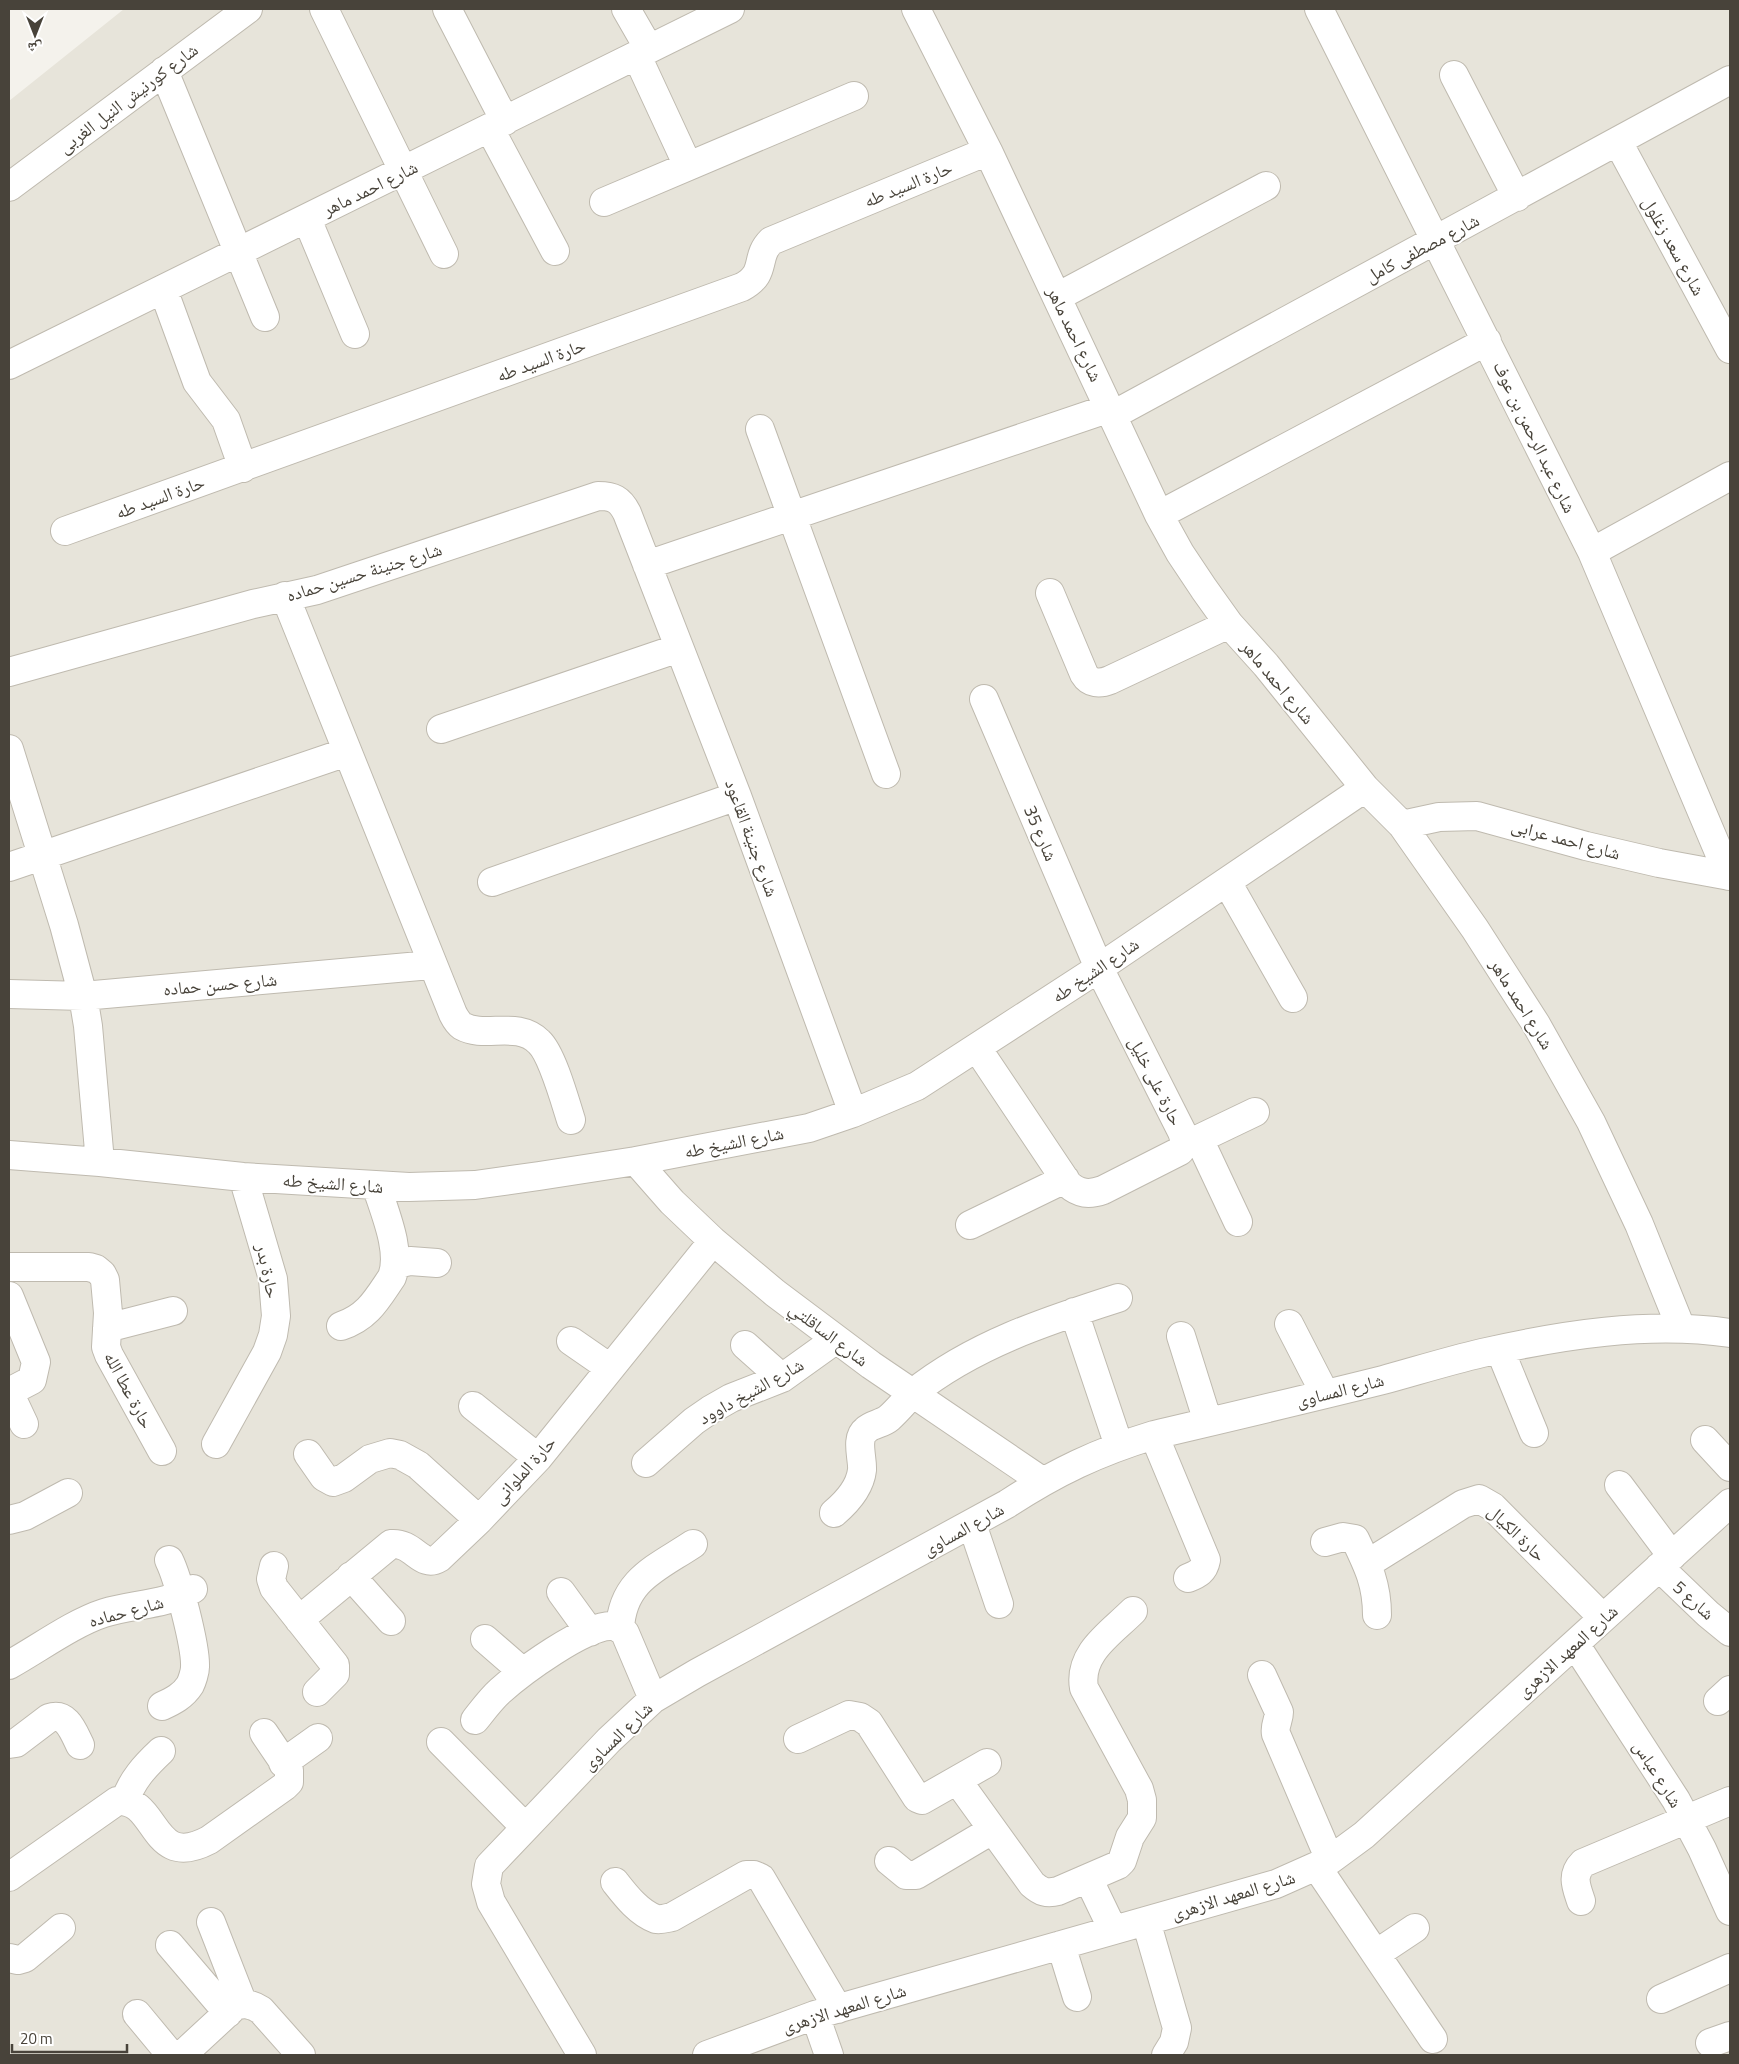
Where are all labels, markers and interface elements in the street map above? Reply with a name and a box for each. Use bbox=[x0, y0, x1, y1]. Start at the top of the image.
north arrow bbox=[10, 10, 60, 60]
street label: شارع كورنيش النيل الغربى bbox=[52, 36, 204, 160]
text: ش bbox=[27, 38, 42, 59]
street label: شارع احمد ماهر bbox=[317, 153, 422, 223]
street label: حارة السيد طه bbox=[860, 154, 956, 214]
street label: شارع سعد زغلول bbox=[1636, 192, 1712, 300]
street label: شارع مصطفى كامل bbox=[1360, 207, 1484, 289]
street label: شارع احمد ماهر bbox=[1040, 281, 1110, 386]
street label: حارة السيد طه bbox=[493, 331, 589, 389]
street label: شارع عبد الرحمن بن عوف bbox=[1486, 356, 1584, 518]
street label: حارة السيد طه bbox=[112, 468, 208, 526]
street label: شارع جنينة حسين حماده bbox=[283, 536, 445, 608]
street label: شارع احمد ماهر bbox=[1234, 633, 1321, 730]
street label: شارع جنينة القاعود bbox=[718, 775, 786, 901]
street label: شارع 35 bbox=[1017, 801, 1065, 865]
street label: شارع احمد عرابى bbox=[1509, 811, 1623, 867]
street label: شارع الشيخ طه bbox=[1046, 931, 1144, 1009]
street label: شارع احمد ماهر bbox=[1483, 952, 1561, 1055]
street label: شارع حسن حماده bbox=[162, 966, 278, 1002]
street label: حارة على خليل bbox=[1122, 1032, 1190, 1130]
street label: شارع الشيخ طه bbox=[682, 1119, 786, 1165]
street label: شارع الشيخ طه bbox=[282, 1166, 384, 1200]
street label: حارة بدر bbox=[249, 1240, 287, 1301]
street label: شارع الساقلتي bbox=[783, 1295, 874, 1374]
street label: حارة عطا الله bbox=[97, 1347, 161, 1433]
street label: شارع الشيخ داوود bbox=[693, 1351, 809, 1431]
street label: شارع المساوى bbox=[1293, 1366, 1387, 1414]
street label: حارة الملوانى bbox=[486, 1430, 562, 1510]
street label: شارع المساوى bbox=[917, 1495, 1009, 1563]
street label: حارة الكيال bbox=[1482, 1498, 1552, 1568]
street label: شارع 5 bbox=[1667, 1574, 1721, 1626]
street label: شارع حماده bbox=[86, 1588, 166, 1634]
street label: شارع المعهد الازهرى bbox=[1510, 1598, 1624, 1704]
street label: شارع المساوى bbox=[575, 1695, 659, 1777]
street label: شارع عباس bbox=[1627, 1735, 1689, 1813]
street label: شارع المعهد الازهرى bbox=[1168, 1863, 1298, 1927]
street label: شارع المعهد الازهرى bbox=[779, 1976, 909, 2040]
scale bar bbox=[12, 2022, 128, 2054]
text: 20 m bbox=[20, 2027, 53, 2050]

